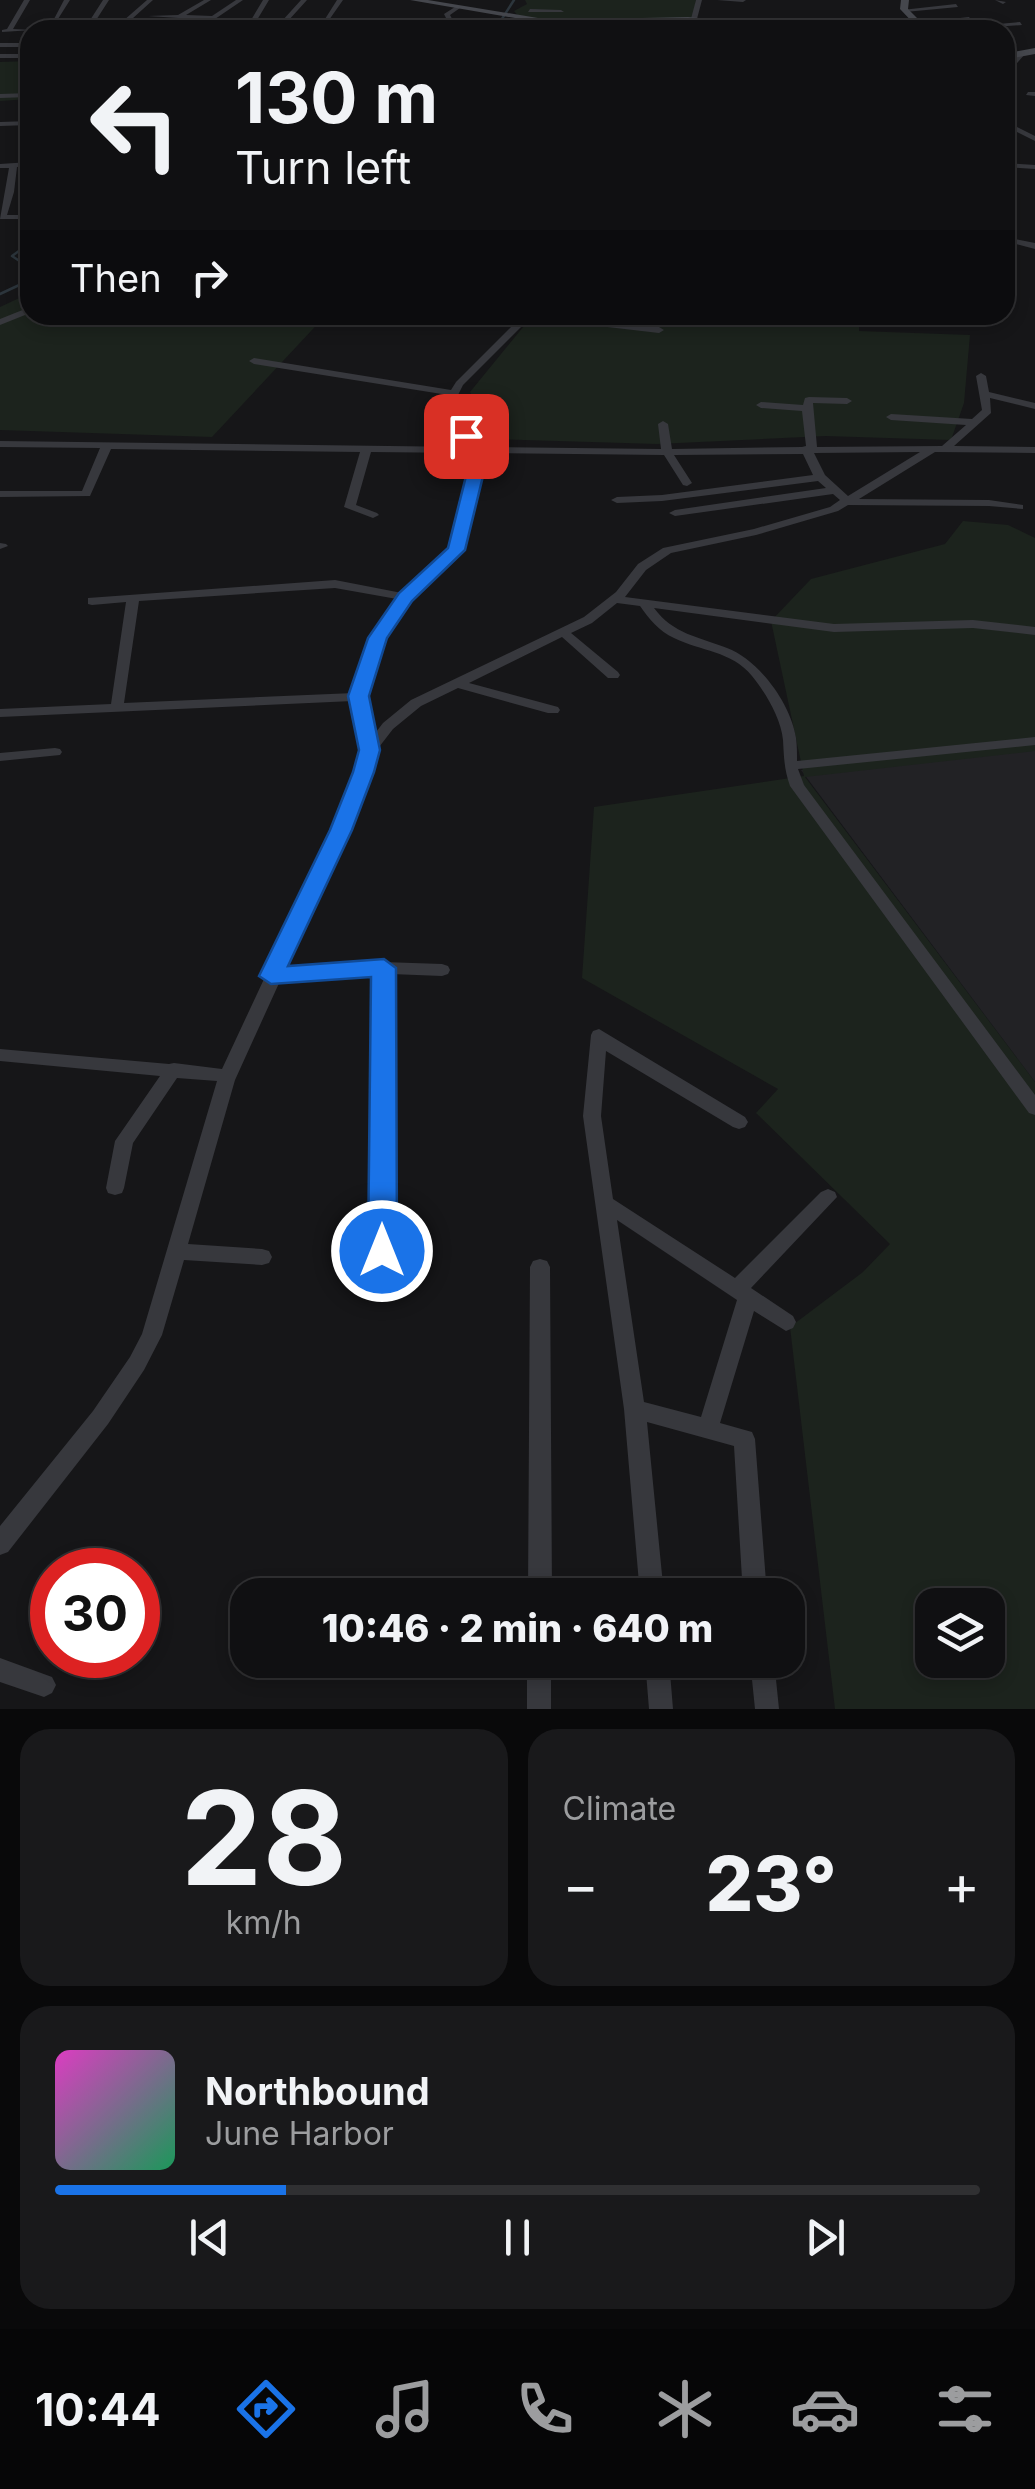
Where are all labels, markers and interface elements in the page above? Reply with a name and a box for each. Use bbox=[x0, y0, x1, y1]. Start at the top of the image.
text: 130 m bbox=[235, 55, 438, 140]
icon: left bbox=[70, 60, 200, 190]
text: Turn left bbox=[235, 140, 411, 195]
icon: right bbox=[182, 250, 237, 305]
text: Then bbox=[70, 255, 162, 301]
pin bbox=[424, 394, 509, 479]
icon: arrive bbox=[439, 409, 494, 464]
position arrow bbox=[330, 1199, 434, 1303]
speed limit sign: 30 bbox=[30, 1548, 160, 1678]
map controls bbox=[915, 1588, 1005, 1678]
button: layers bbox=[915, 1588, 1005, 1678]
text: 10:46 · 2 min · 640 m bbox=[322, 1605, 713, 1651]
text: 28 bbox=[181, 1759, 347, 1916]
text: Climate bbox=[563, 1789, 676, 1828]
text: 23° bbox=[706, 1838, 837, 1929]
text: − bbox=[563, 1852, 599, 1918]
text: + bbox=[944, 1852, 980, 1918]
text: km/h bbox=[226, 1903, 302, 1942]
text: Northbound bbox=[205, 2068, 430, 2114]
text: June Harbor bbox=[205, 2114, 394, 2153]
icon: previous bbox=[182, 2210, 237, 2265]
icon: pause bbox=[490, 2210, 545, 2265]
icon: next bbox=[798, 2210, 853, 2265]
icon: directions bbox=[231, 2374, 301, 2444]
icon: music bbox=[370, 2374, 440, 2444]
icon: phone bbox=[510, 2374, 580, 2444]
icon: climate bbox=[650, 2374, 720, 2444]
icon: car bbox=[790, 2374, 860, 2444]
icon: filters bbox=[930, 2374, 1000, 2444]
text: 10:44 bbox=[35, 2382, 161, 2437]

